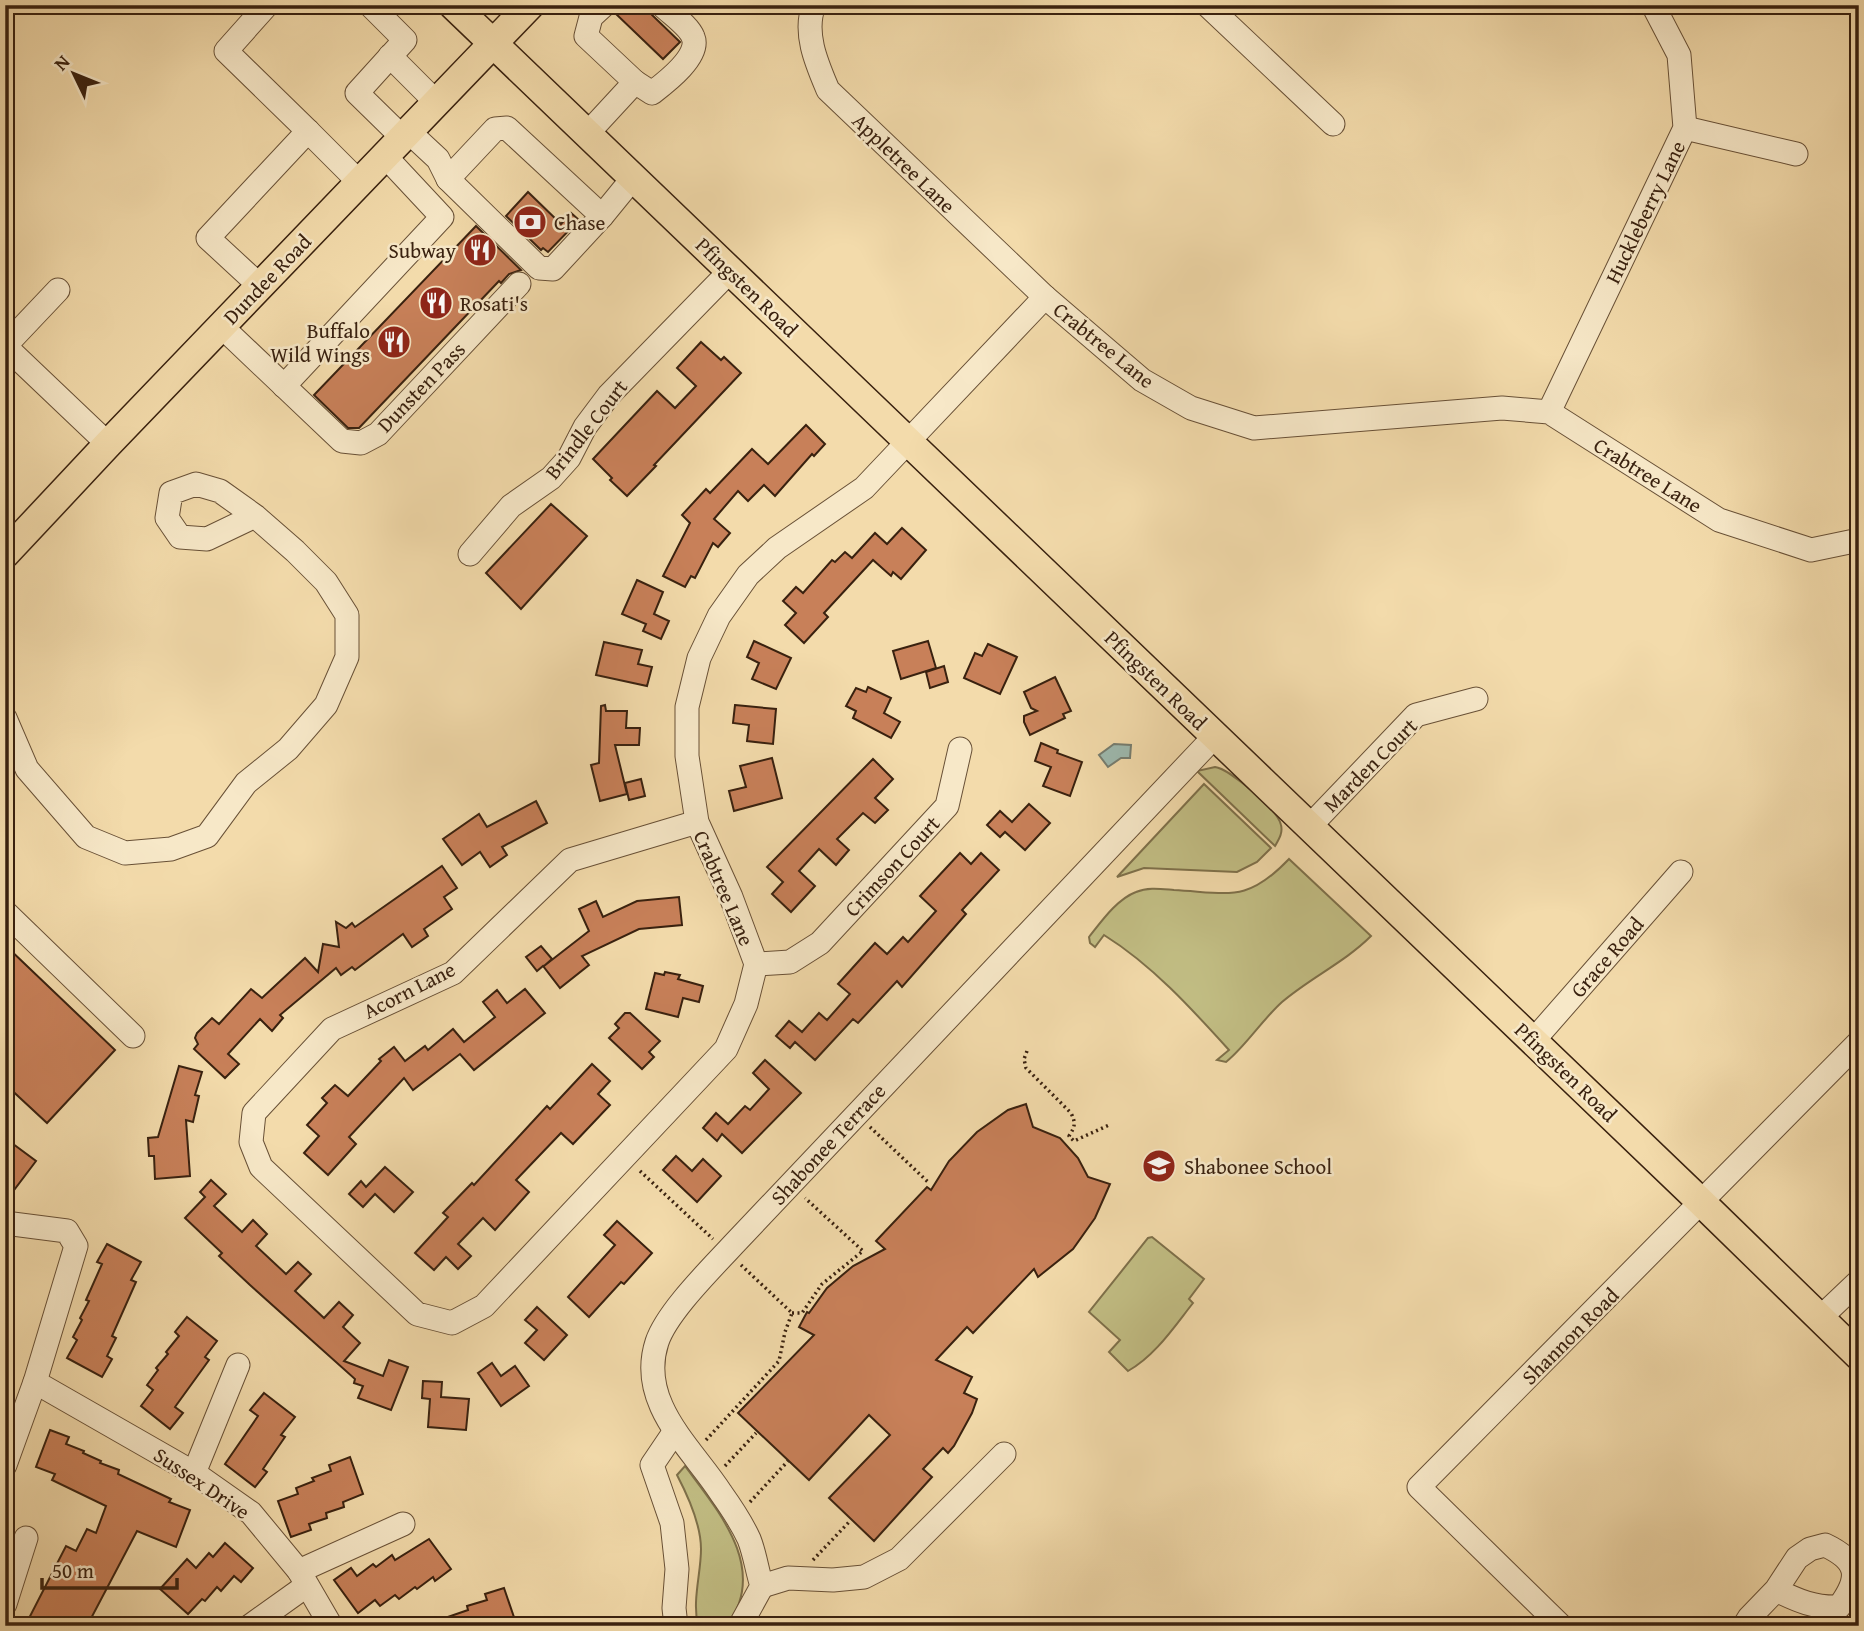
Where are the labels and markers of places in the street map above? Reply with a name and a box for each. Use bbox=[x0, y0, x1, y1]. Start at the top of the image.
bank icon: Chase bbox=[511, 203, 549, 241]
place label: Chase bbox=[554, 207, 605, 238]
restaurant icon: Subway bbox=[461, 231, 499, 269]
place label: Subway bbox=[389, 235, 457, 266]
restaurant icon: Rosati's bbox=[417, 284, 455, 322]
place label: Rosati's bbox=[460, 288, 528, 319]
place label: Buffalo Wild Wings bbox=[270, 315, 370, 370]
restaurant icon: Buffalo Wild Wings bbox=[375, 323, 413, 361]
school or university icon: Shabonee School bbox=[1140, 1147, 1178, 1185]
place label: Shabonee School bbox=[1184, 1151, 1332, 1182]

